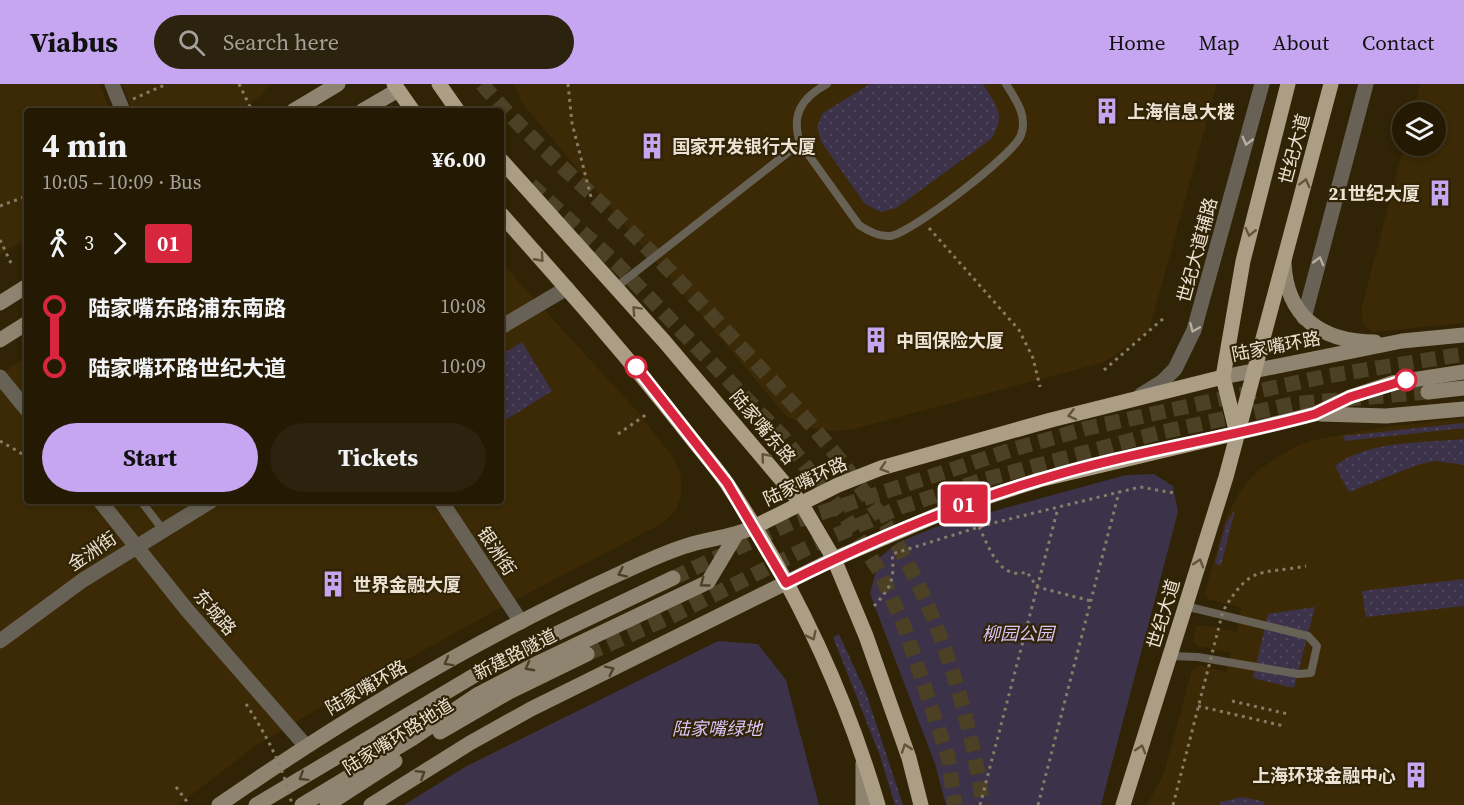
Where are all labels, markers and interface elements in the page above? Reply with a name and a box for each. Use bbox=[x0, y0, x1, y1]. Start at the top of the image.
search box bbox=[154, 15, 574, 69]
text: Viabus bbox=[30, 23, 118, 61]
icon: search bbox=[175, 26, 208, 59]
text: Search here bbox=[223, 27, 339, 57]
text: Home bbox=[1108, 28, 1166, 57]
text: Map bbox=[1199, 28, 1240, 57]
text: About bbox=[1273, 28, 1329, 57]
text: Contact bbox=[1362, 28, 1434, 57]
building icon: 上海信息大楼 bbox=[1092, 96, 1122, 126]
place label: 上海信息大楼 bbox=[1127, 99, 1235, 124]
map controls bbox=[1392, 102, 1446, 156]
button: layers bbox=[1392, 102, 1446, 156]
street label: 世纪大道 bbox=[1273, 111, 1315, 187]
text: 4 min bbox=[42, 123, 128, 168]
building icon: 国家开发银行大厦 bbox=[637, 131, 667, 161]
place label: 国家开发银行大厦 bbox=[672, 134, 816, 159]
one-way arrow bbox=[1242, 135, 1254, 145]
text: ¥6.00 bbox=[432, 144, 486, 174]
text: 10:05 – 10:09 · Bus bbox=[42, 168, 201, 196]
one-way arrow bbox=[1297, 178, 1310, 188]
building icon: 21世纪大厦 bbox=[1425, 178, 1455, 208]
place label: 21世纪大厦 bbox=[1328, 181, 1420, 206]
street label: 世纪大道辅路 bbox=[1171, 195, 1223, 305]
icon: walk bbox=[42, 227, 75, 260]
icon: forward bbox=[103, 227, 136, 260]
one-way arrow bbox=[1244, 227, 1257, 237]
text: 3 bbox=[84, 229, 94, 257]
text: 01 bbox=[157, 229, 180, 258]
one-way arrow bbox=[533, 251, 544, 262]
one-way arrow bbox=[1312, 256, 1324, 267]
text: 10:08 bbox=[440, 292, 486, 320]
text: 陆家嘴东路浦东南路 bbox=[88, 293, 286, 323]
one-way arrow bbox=[632, 307, 643, 317]
one-way arrow bbox=[1189, 322, 1201, 333]
building icon: 中国保险大厦 bbox=[861, 325, 891, 355]
street label: 陆家嘴环路 bbox=[1229, 325, 1323, 367]
place label: 中国保险大厦 bbox=[896, 328, 1004, 353]
text: 10:09 bbox=[440, 352, 486, 380]
text: 陆家嘴环路世纪大道 bbox=[88, 353, 286, 383]
unlabelled marker bbox=[625, 356, 647, 378]
unlabelled marker bbox=[1395, 369, 1417, 391]
street label: 陆家嘴东路 bbox=[724, 384, 802, 470]
one-way arrow bbox=[1067, 407, 1077, 420]
button: Start bbox=[42, 423, 258, 492]
button: Tickets bbox=[270, 423, 486, 492]
street label: 陆家嘴环路 bbox=[759, 451, 851, 511]
one-way arrow bbox=[761, 453, 772, 464]
one-way arrow bbox=[879, 460, 890, 473]
line badge: 01 bbox=[937, 484, 991, 524]
text: 01 bbox=[953, 490, 975, 519]
street label: 银洲街 bbox=[472, 522, 522, 580]
street label: 金洲街 bbox=[63, 526, 121, 576]
one-way arrow bbox=[1192, 558, 1204, 569]
one-way arrow bbox=[617, 565, 628, 577]
building icon: 世界金融大厦 bbox=[318, 569, 348, 599]
place label: 世界金融大厦 bbox=[353, 572, 461, 597]
one-way arrow bbox=[699, 576, 710, 587]
street label: 世纪大道 bbox=[1141, 576, 1185, 652]
street label: 东城路 bbox=[188, 583, 242, 641]
park label: 柳园公园 bbox=[982, 621, 1057, 646]
street label: 新建路隧道 bbox=[469, 622, 561, 686]
one-way arrow bbox=[804, 629, 816, 640]
street label: 陆家嘴环路 bbox=[321, 654, 411, 720]
one-way arrow bbox=[444, 655, 455, 666]
one-way arrow bbox=[524, 660, 535, 671]
one-way arrow bbox=[604, 666, 615, 678]
street label: 陆家嘴环路地道 bbox=[338, 692, 458, 780]
park label: 陆家嘴绿地 bbox=[672, 716, 764, 741]
one-way arrow bbox=[901, 743, 913, 754]
one-way arrow bbox=[1133, 744, 1146, 755]
building icon: 上海环球金融中心 bbox=[1401, 760, 1431, 790]
place label: 上海环球金融中心 bbox=[1252, 763, 1396, 788]
one-way arrow bbox=[299, 769, 309, 781]
one-way arrow bbox=[415, 770, 425, 782]

